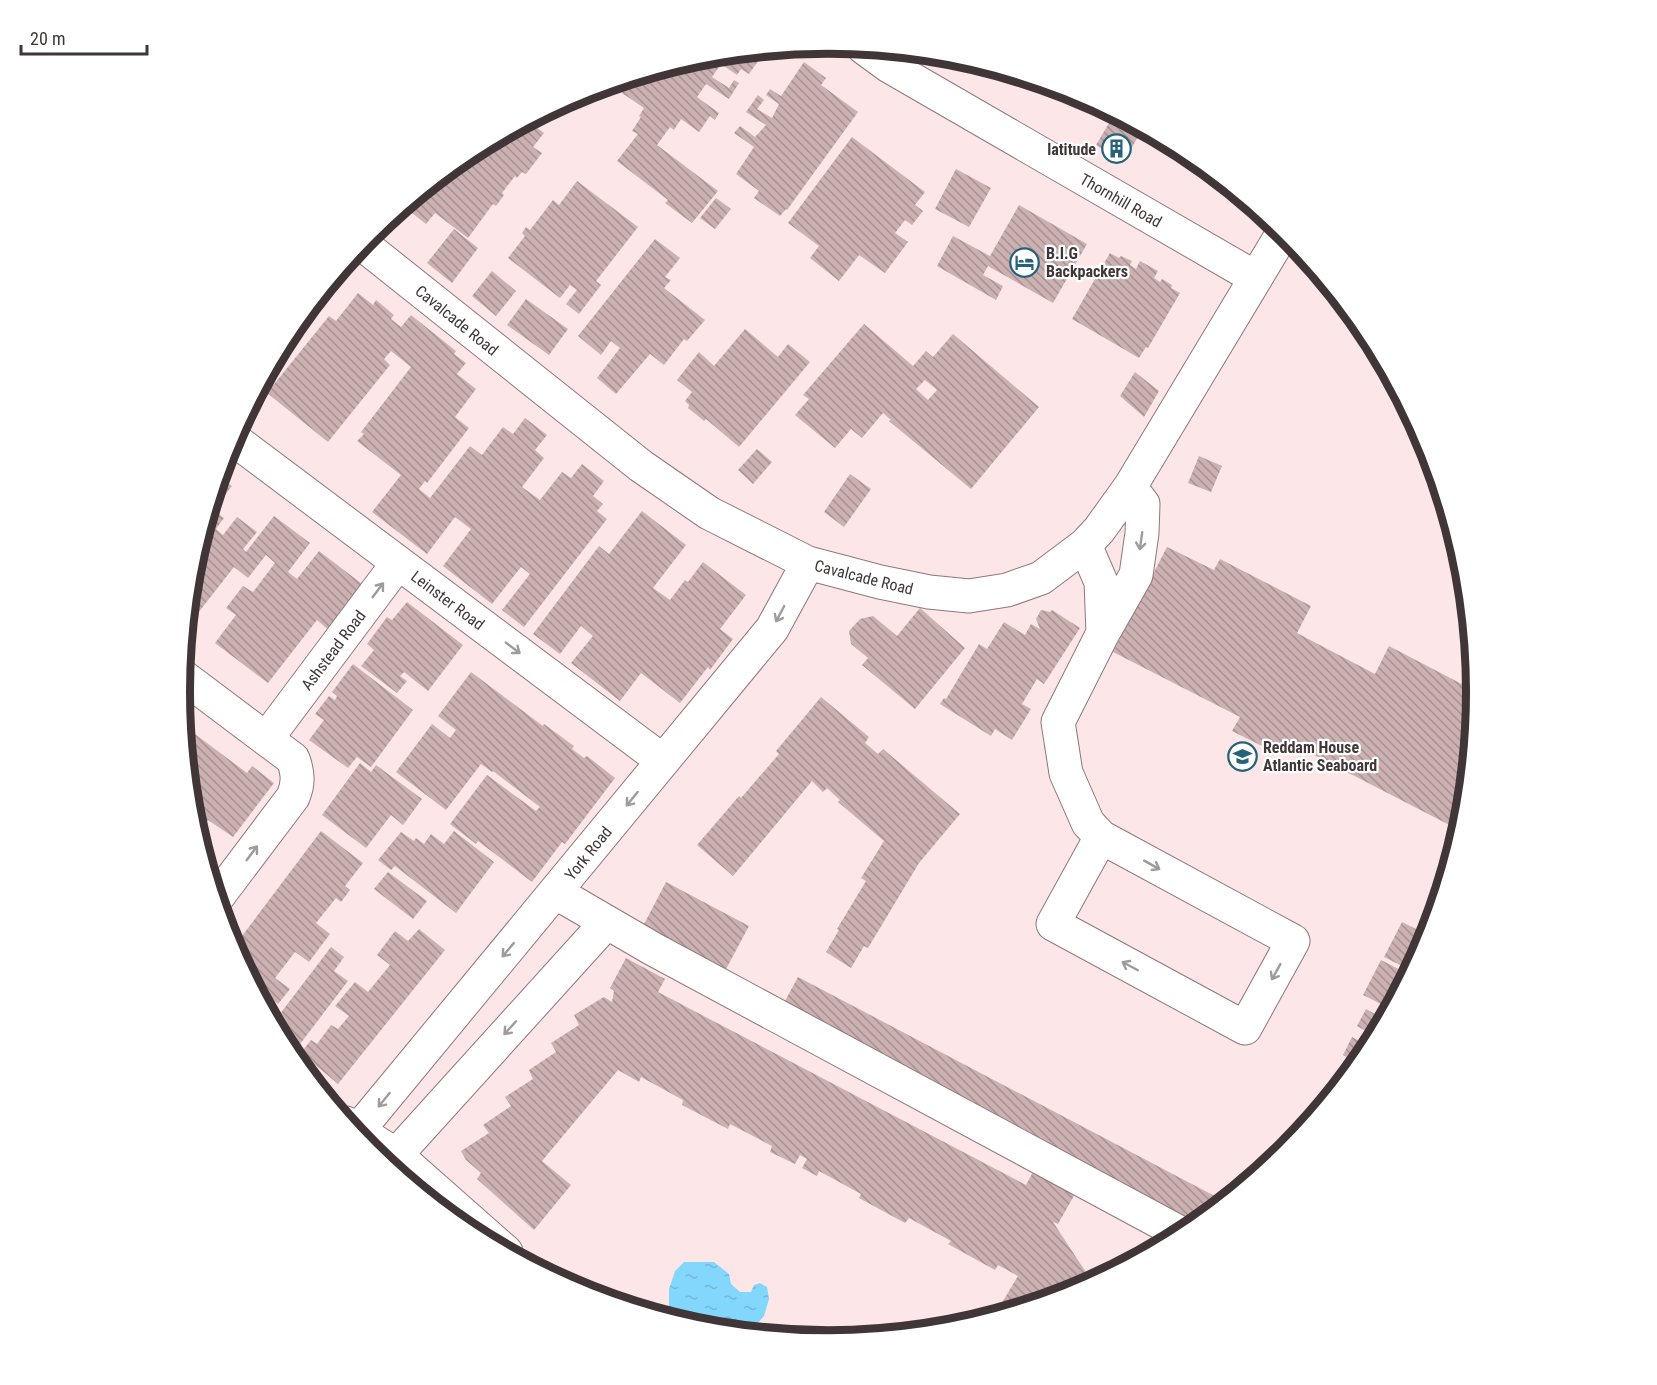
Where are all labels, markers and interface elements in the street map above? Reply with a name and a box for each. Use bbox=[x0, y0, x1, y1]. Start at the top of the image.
scale bar bbox=[21, 18, 147, 56]
text: 20 m bbox=[30, 28, 65, 49]
building icon: latitude bbox=[1101, 133, 1133, 165]
place label: latitude bbox=[1047, 140, 1096, 159]
street label: Thornhill Road bbox=[1076, 169, 1165, 231]
place label: B.I.G Backpackers bbox=[1046, 244, 1128, 281]
hotel icon: B.I.G Backpackers bbox=[1009, 246, 1041, 278]
street label: Cavalcade Road bbox=[411, 281, 502, 360]
one-way arrow bbox=[1135, 531, 1146, 550]
street label: Cavalcade Road bbox=[813, 556, 915, 599]
street label: Leinster Road bbox=[407, 567, 488, 634]
one-way arrow bbox=[371, 583, 384, 599]
one-way arrow bbox=[774, 605, 786, 622]
street label: Ashstead Road bbox=[297, 607, 370, 694]
one-way arrow bbox=[504, 642, 520, 654]
place label: Reddam House Atlantic Seaboard bbox=[1263, 738, 1377, 775]
school or university icon: Reddam House Atlantic Seaboard bbox=[1226, 740, 1258, 772]
one-way arrow bbox=[625, 791, 639, 806]
street label: York Road bbox=[561, 823, 616, 884]
one-way arrow bbox=[245, 845, 258, 861]
one-way arrow bbox=[1143, 859, 1160, 871]
one-way arrow bbox=[502, 941, 515, 957]
one-way arrow bbox=[1122, 960, 1140, 971]
one-way arrow bbox=[1270, 963, 1282, 980]
one-way arrow bbox=[503, 1021, 518, 1036]
one-way arrow bbox=[377, 1092, 390, 1108]

